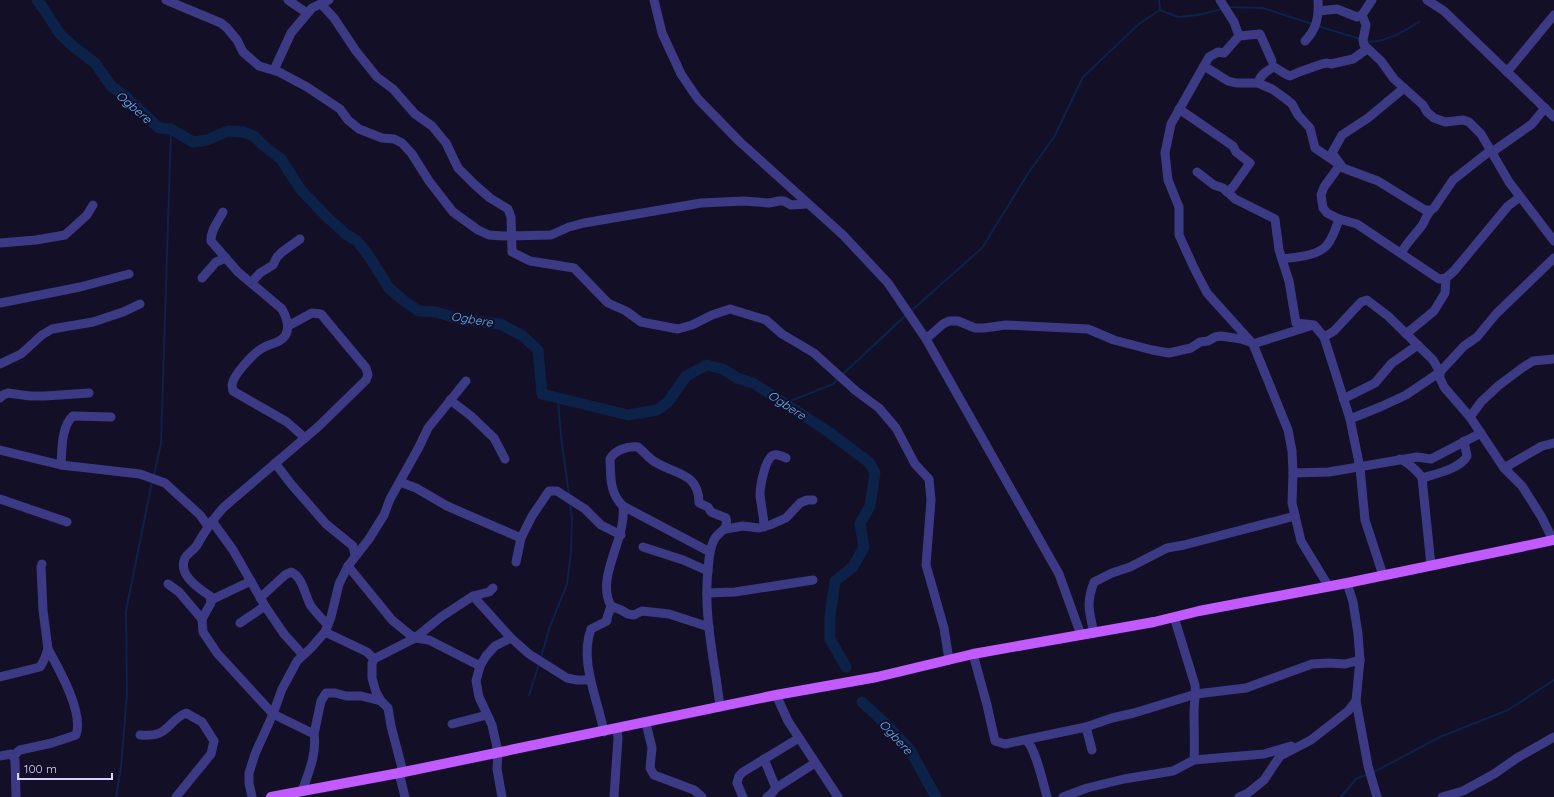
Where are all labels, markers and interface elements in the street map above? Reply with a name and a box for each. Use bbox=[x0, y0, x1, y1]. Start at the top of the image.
water label: Ogbere bbox=[113, 88, 156, 127]
water label: Ogbere bbox=[450, 308, 495, 330]
water label: Ogbere bbox=[765, 387, 810, 423]
water label: Ogbere bbox=[876, 717, 917, 758]
scale bar bbox=[18, 755, 112, 781]
text: 100 m bbox=[24, 761, 57, 776]

